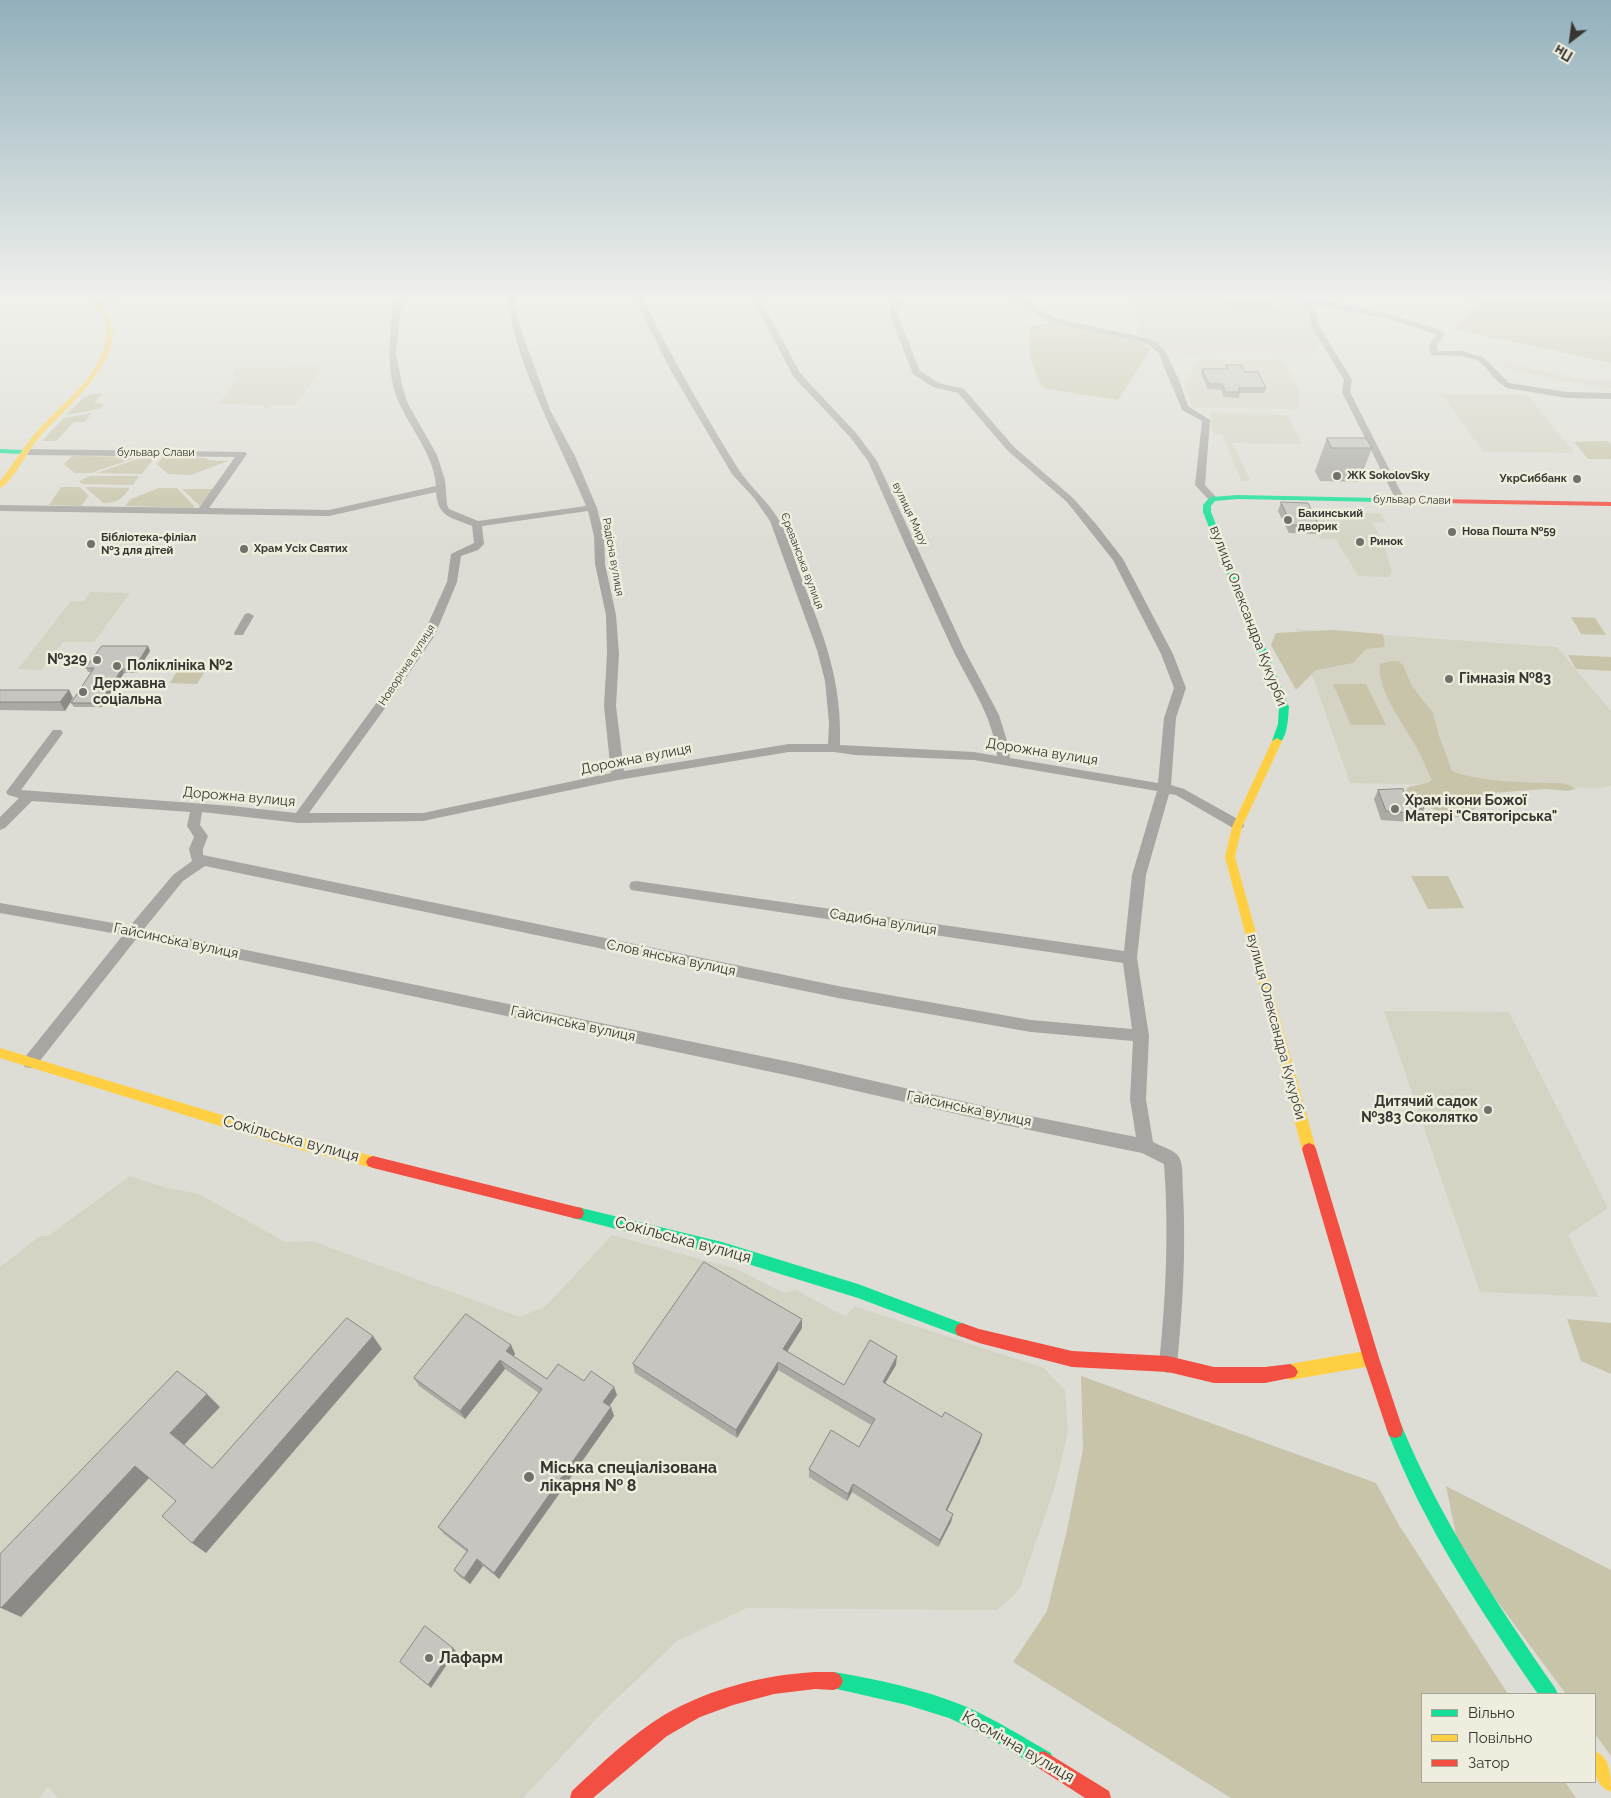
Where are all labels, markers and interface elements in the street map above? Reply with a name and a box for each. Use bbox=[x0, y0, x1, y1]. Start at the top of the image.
north arrow bbox=[1546, 15, 1596, 65]
text: Пн bbox=[1551, 41, 1576, 65]
street label: бульвар Слави bbox=[117, 446, 195, 460]
place label: ЖК SokolovSky bbox=[1347, 469, 1430, 483]
marker: ЖК SokolovSky bbox=[1331, 470, 1343, 482]
place label: УкрСиббанк bbox=[1500, 472, 1567, 486]
marker: УкрСиббанк bbox=[1571, 473, 1583, 485]
street label: вулиця Миру bbox=[890, 480, 930, 548]
street label: бульвар Слави bbox=[1373, 493, 1451, 507]
place label: Бакинський дворик bbox=[1298, 507, 1363, 533]
street label: Єреванська вулиця bbox=[778, 511, 826, 611]
marker: Бакинський дворик bbox=[1282, 514, 1294, 526]
street label: Радісна вулиця bbox=[600, 517, 626, 597]
street label: вулиця Олександра Кукурби bbox=[1206, 524, 1290, 708]
place label: Нова Пошта №59 bbox=[1462, 525, 1556, 539]
marker: Нова Пошта №59 bbox=[1446, 526, 1458, 538]
place label: Бібліотека-філіал №3 для дітей bbox=[101, 531, 196, 557]
place label: Ринок bbox=[1370, 535, 1403, 549]
marker: Ринок bbox=[1354, 536, 1366, 548]
marker: Бібліотека-філіал №3 для дітей bbox=[85, 538, 97, 550]
place label: Храм Усіх Святих bbox=[254, 542, 348, 556]
marker: Храм Усіх Святих bbox=[238, 543, 250, 555]
street label: Новорічна вулиця bbox=[376, 622, 438, 708]
place label: №329 bbox=[47, 652, 87, 668]
marker: №329 bbox=[91, 654, 103, 666]
place label: Поліклініка №2 bbox=[127, 658, 233, 674]
marker: Поліклініка №2 bbox=[111, 660, 123, 672]
place label: Гімназія №83 bbox=[1459, 671, 1551, 687]
marker: Гімназія №83 bbox=[1443, 673, 1455, 685]
place label: Державна соціальна bbox=[93, 676, 166, 709]
marker: Державна соціальна bbox=[77, 686, 89, 698]
street label: Дорожна вулиця bbox=[985, 735, 1099, 769]
street label: Дорожна вулиця bbox=[579, 740, 693, 778]
street label: Дорожна вулиця bbox=[182, 784, 296, 810]
place label: Храм ікони Божої Матері "Святогірська" bbox=[1405, 793, 1557, 826]
marker: Храм ікони Божої Матері "Святогірська" bbox=[1389, 803, 1401, 815]
street label: Садибна вулиця bbox=[828, 905, 938, 939]
street label: Гайсинська вулиця bbox=[112, 920, 240, 962]
street label: вулиця Олександра Кукурби bbox=[1243, 932, 1309, 1122]
street label: Словʼянська вулиця bbox=[605, 936, 737, 980]
street label: Гайсинська вулиця bbox=[509, 1003, 637, 1045]
street label: Гайсинська вулиця bbox=[905, 1088, 1033, 1130]
place label: Дитячий садок №383 Соколятко bbox=[1361, 1094, 1478, 1126]
marker: Дитячий садок №383 Соколятко bbox=[1482, 1104, 1494, 1116]
street label: Сокільська вулиця bbox=[221, 1112, 361, 1166]
street label: Сокільська вулиця bbox=[613, 1213, 753, 1267]
place label: Міська спеціалізована лікарня № 8 bbox=[540, 1458, 717, 1496]
marker: Міська спеціалізована лікарня № 8 bbox=[522, 1470, 536, 1484]
place label: Лафарм bbox=[439, 1648, 503, 1668]
marker: Лафарм bbox=[423, 1652, 435, 1664]
legend bbox=[1421, 1693, 1596, 1783]
text: Вільно bbox=[1468, 1704, 1515, 1722]
street label: Космічна вулиця bbox=[958, 1707, 1078, 1787]
text: Повільно bbox=[1468, 1729, 1532, 1747]
text: Затор bbox=[1468, 1754, 1510, 1772]

